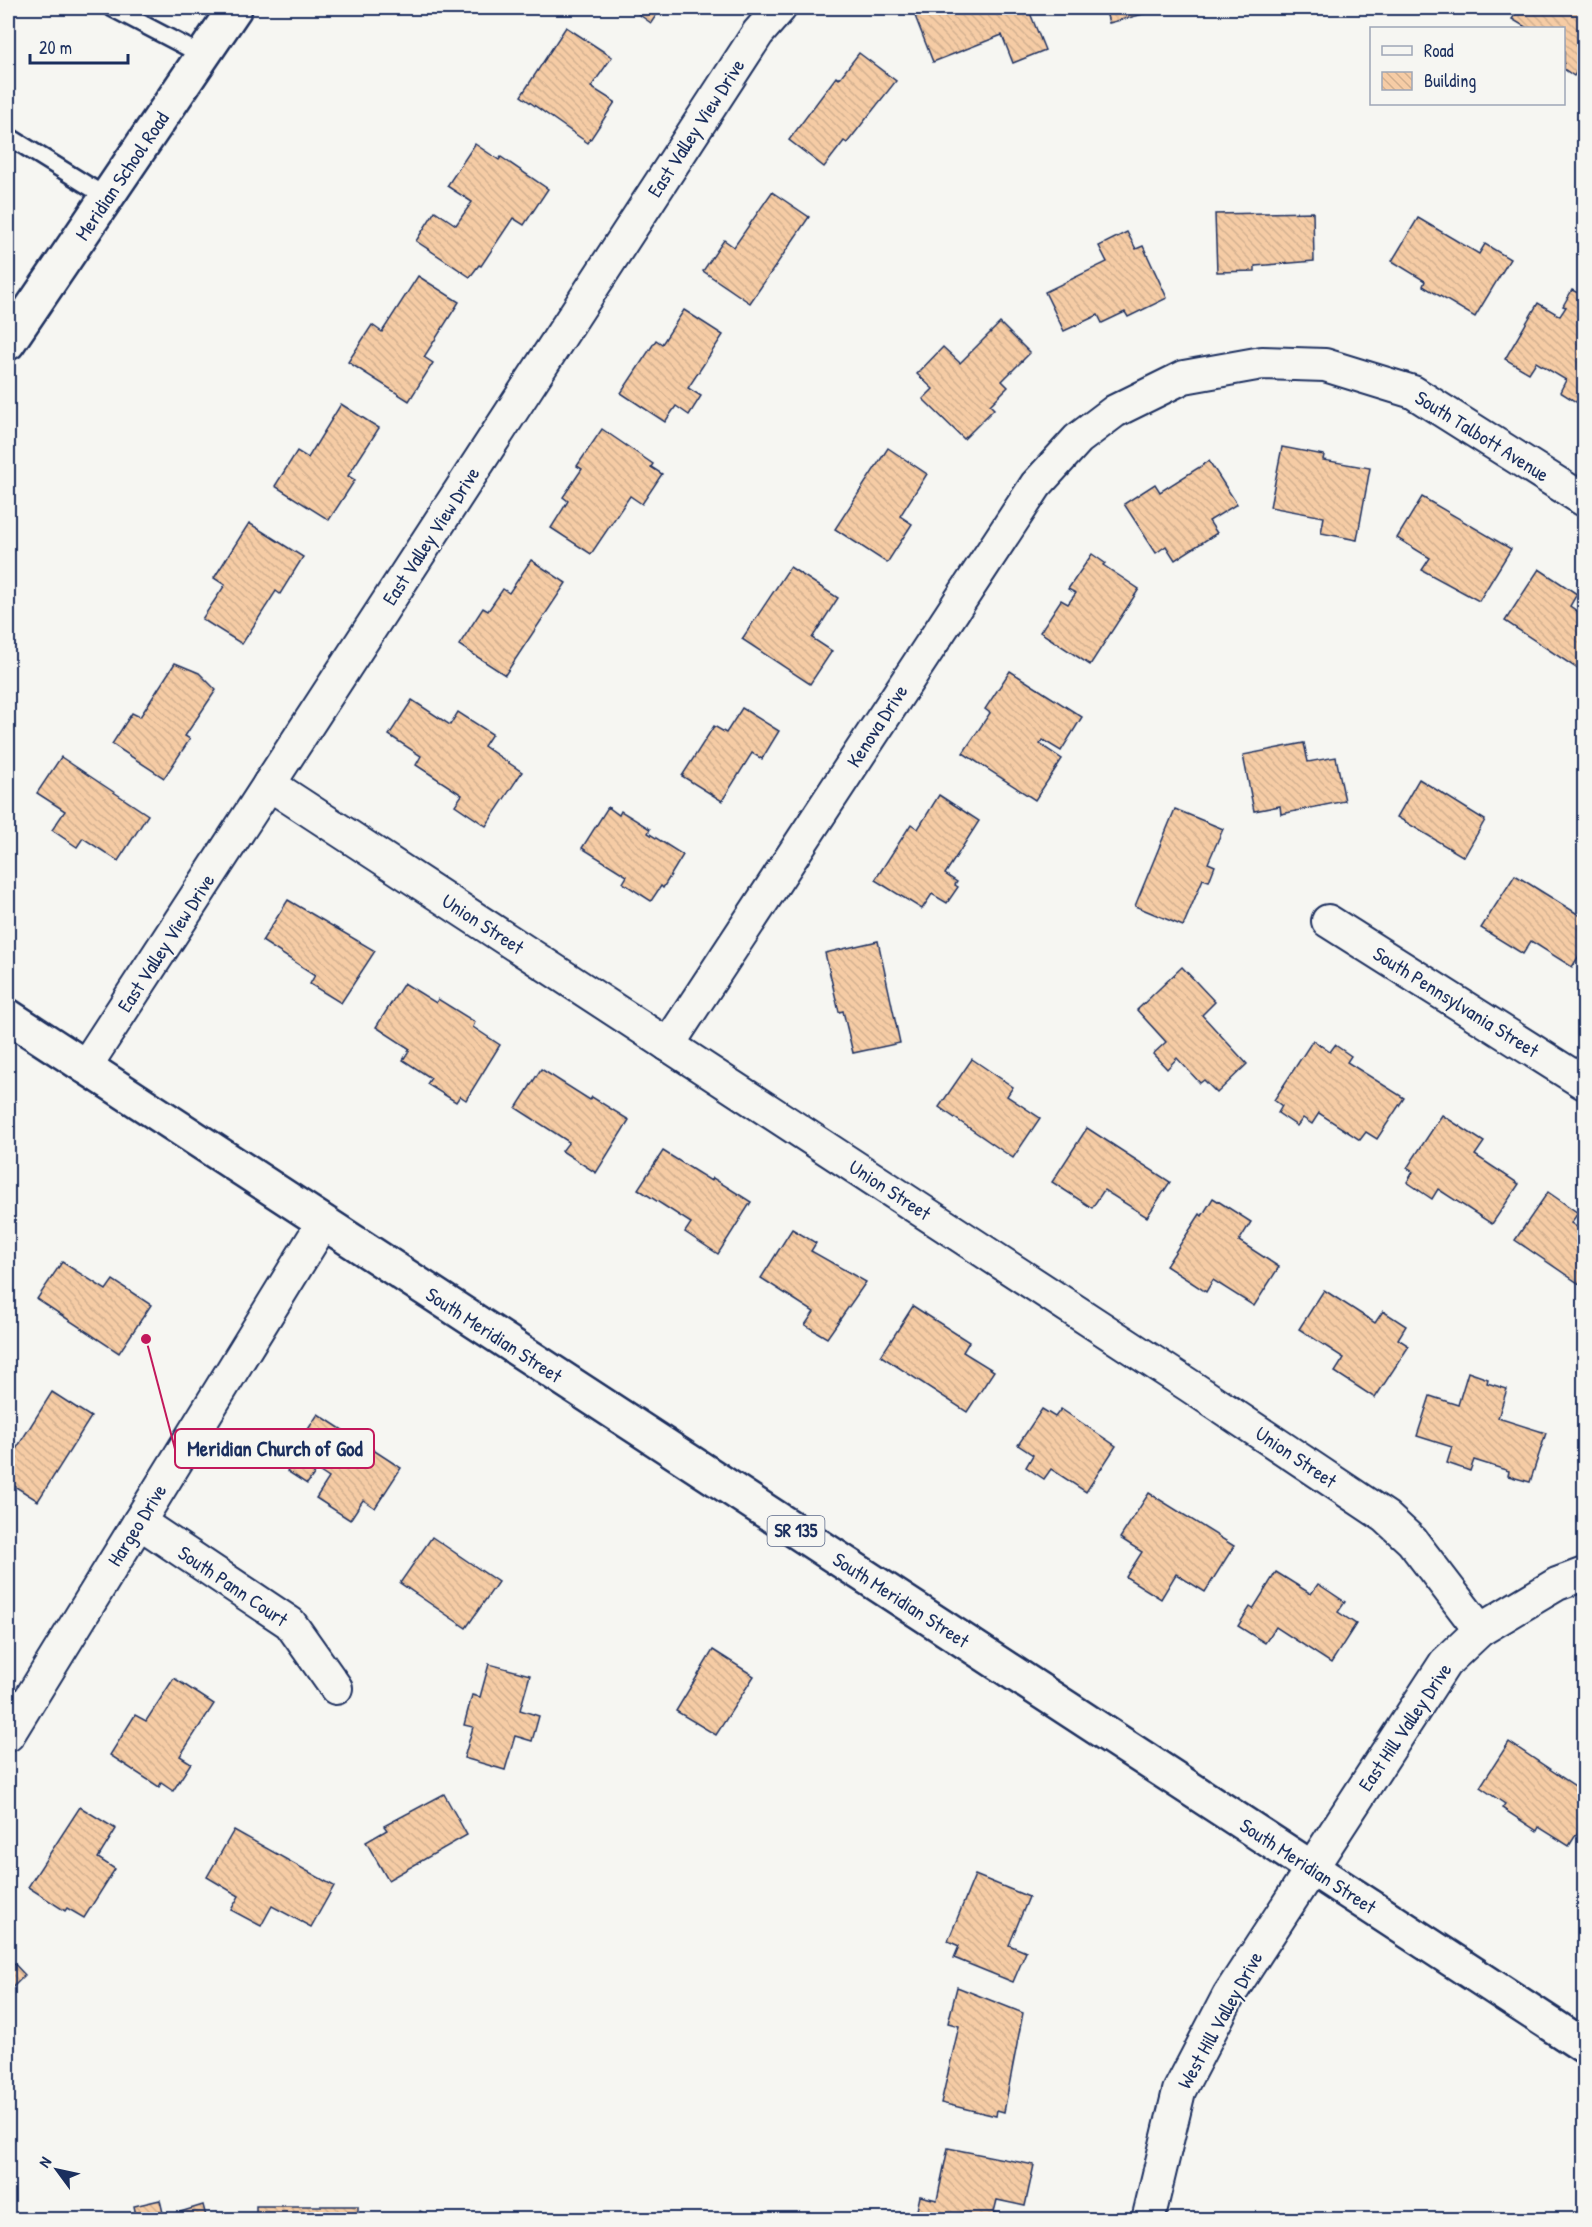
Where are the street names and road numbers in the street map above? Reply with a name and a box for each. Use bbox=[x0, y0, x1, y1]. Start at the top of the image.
street label: East Valley View Drive bbox=[641, 53, 750, 202]
street label: Meridian School Road bbox=[68, 106, 175, 245]
street label: South Talbott Avenue bbox=[1410, 384, 1554, 488]
street label: East Valley View Drive bbox=[376, 461, 485, 610]
street label: Kenova Drive bbox=[840, 679, 913, 772]
street label: East Valley View Drive bbox=[111, 868, 220, 1017]
street label: Union Street bbox=[437, 887, 530, 961]
street label: South Pennsylvania Street bbox=[1368, 940, 1545, 1064]
street label: Union Street bbox=[844, 1153, 937, 1227]
street label: South Meridian Street bbox=[421, 1280, 569, 1389]
street label: Union Street bbox=[1250, 1419, 1343, 1494]
street label: Hargeo Drive bbox=[101, 1479, 172, 1571]
road number: SR 135 bbox=[768, 1516, 824, 1546]
street label: South Pann Court bbox=[173, 1539, 294, 1633]
street label: South Meridian Street bbox=[828, 1545, 976, 1654]
street label: East Hill Valley Drive bbox=[1352, 1657, 1458, 1796]
street label: South Meridian Street bbox=[1235, 1811, 1383, 1920]
street label: West Hill Valley Drive bbox=[1171, 1946, 1268, 2093]

